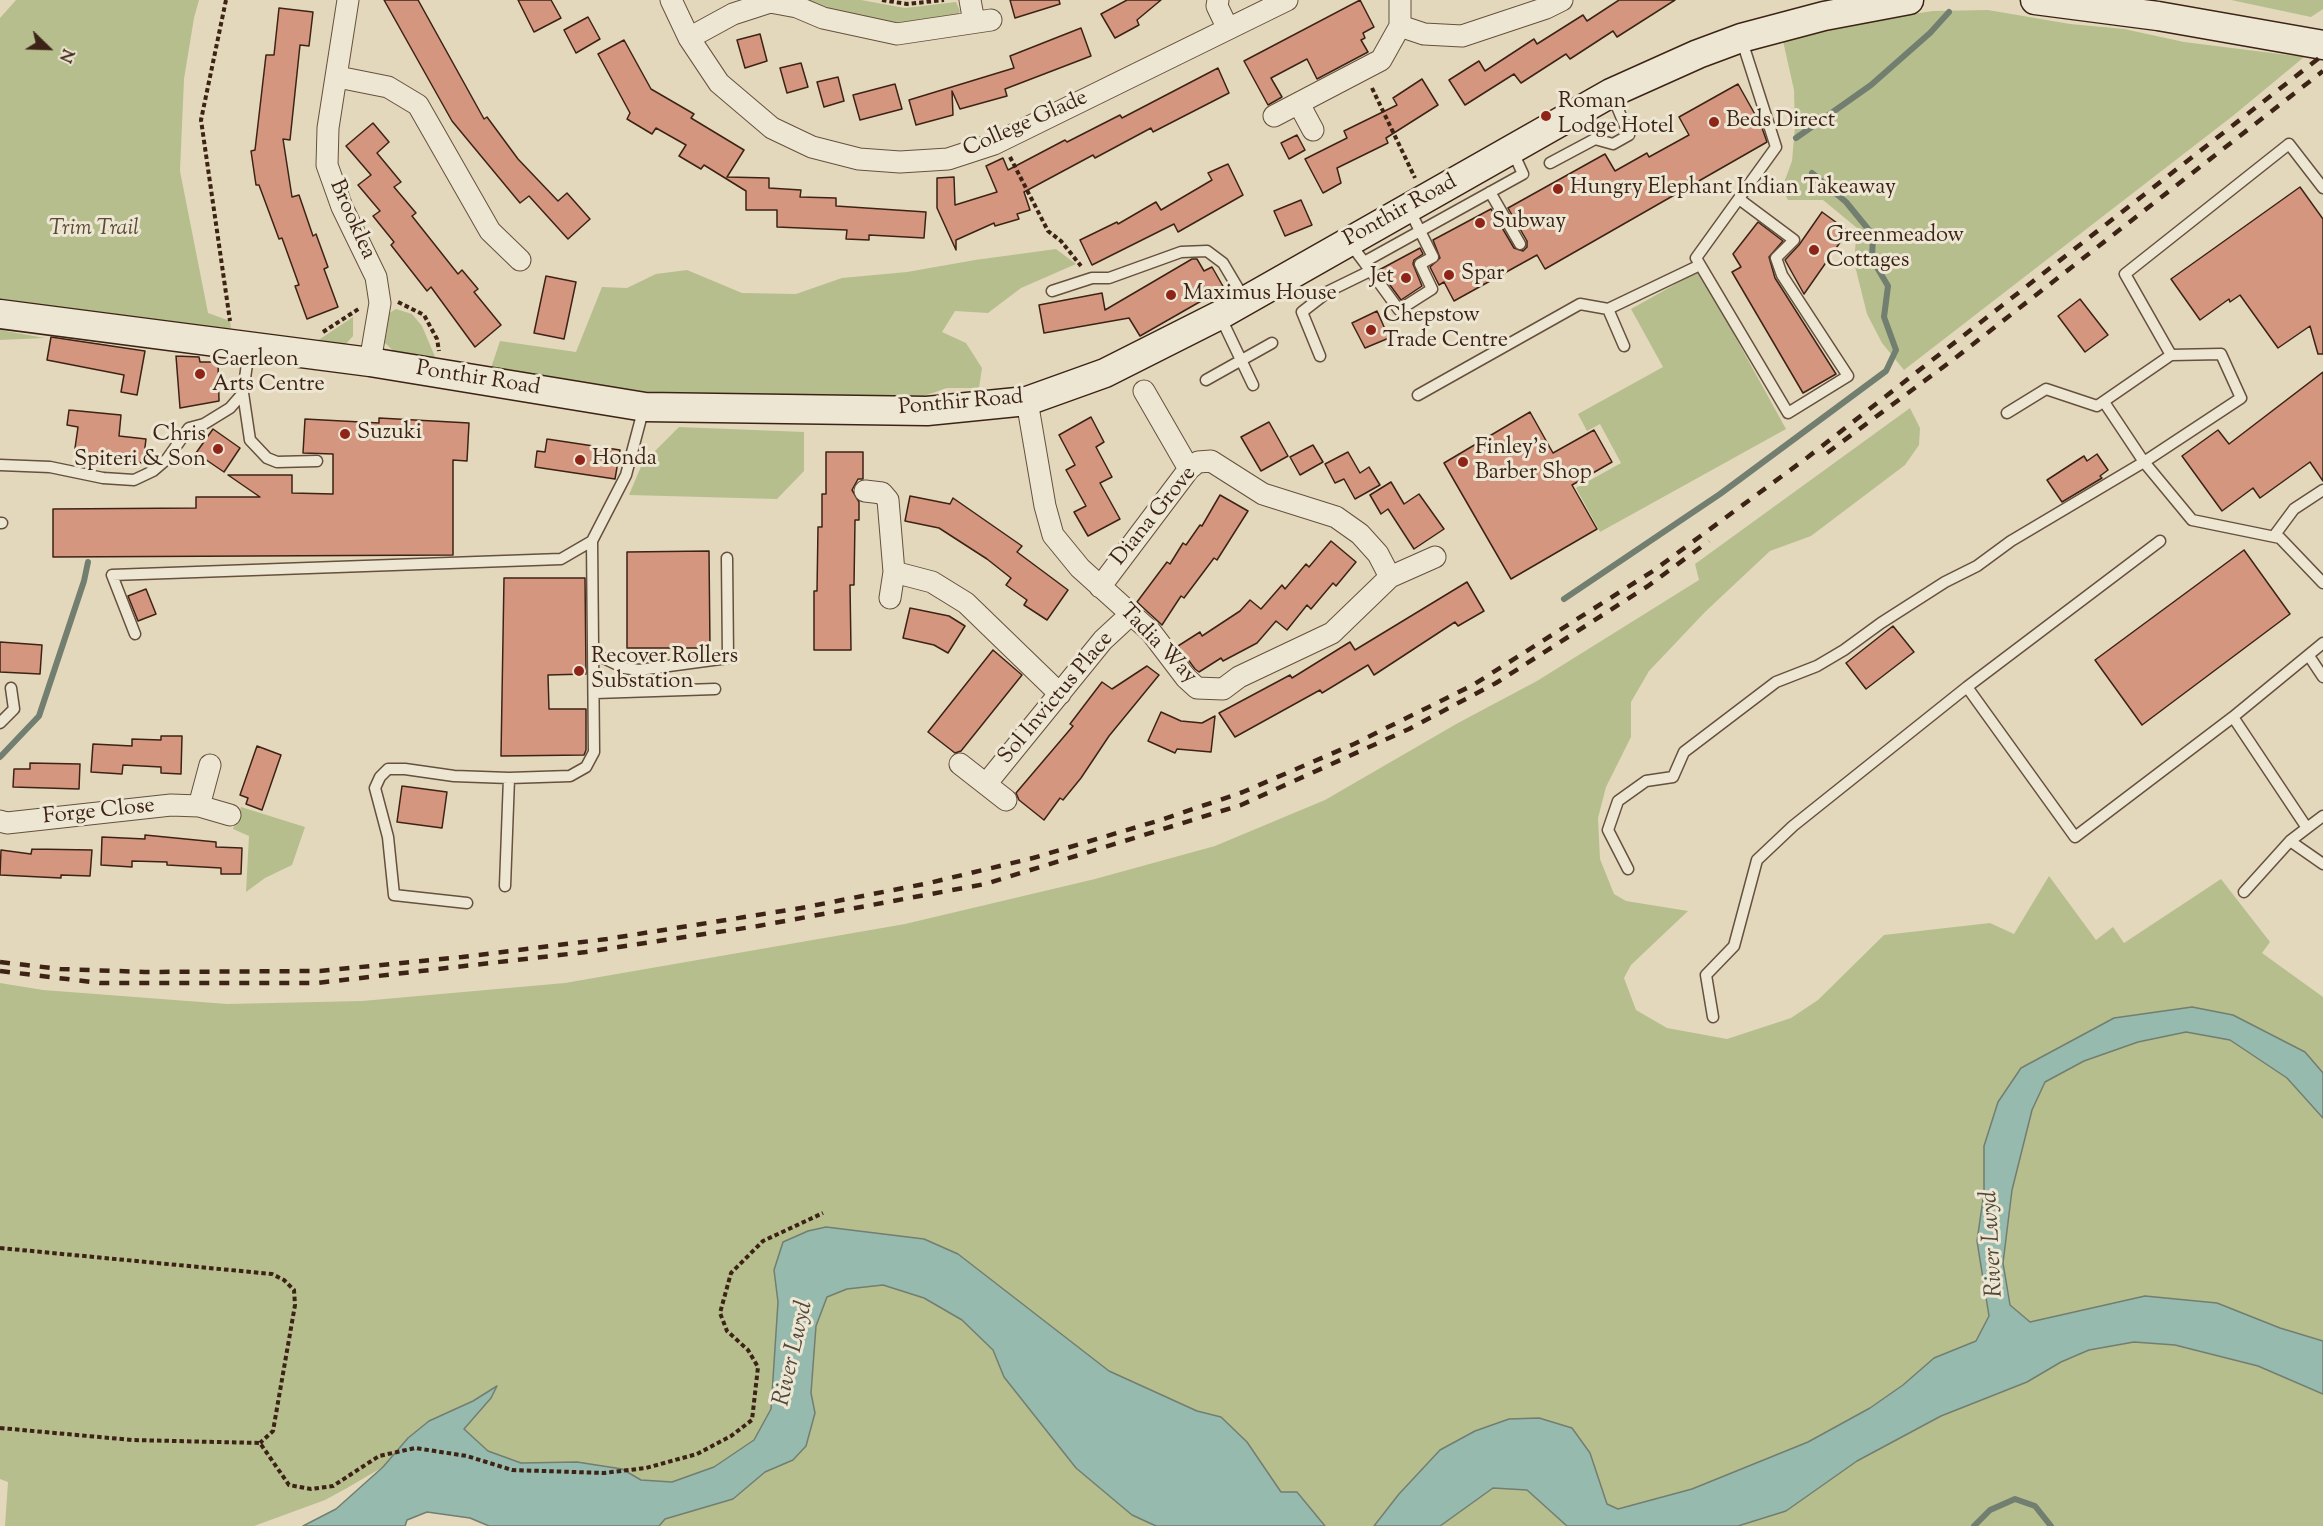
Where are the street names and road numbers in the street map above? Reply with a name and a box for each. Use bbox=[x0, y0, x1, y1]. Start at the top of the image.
street label: College Glade bbox=[960, 86, 1092, 164]
street label: Ponthir Road bbox=[1340, 170, 1462, 254]
street label: Brooklea bbox=[322, 176, 380, 264]
street label: Ponthir Road bbox=[414, 357, 542, 403]
street label: Ponthir Road bbox=[897, 385, 1025, 423]
street label: Diana Grove bbox=[1107, 462, 1203, 572]
street label: Tadia Way bbox=[1112, 600, 1202, 690]
street label: Sol Invictus Place bbox=[994, 627, 1120, 771]
street label: Forge Close bbox=[42, 794, 156, 832]

